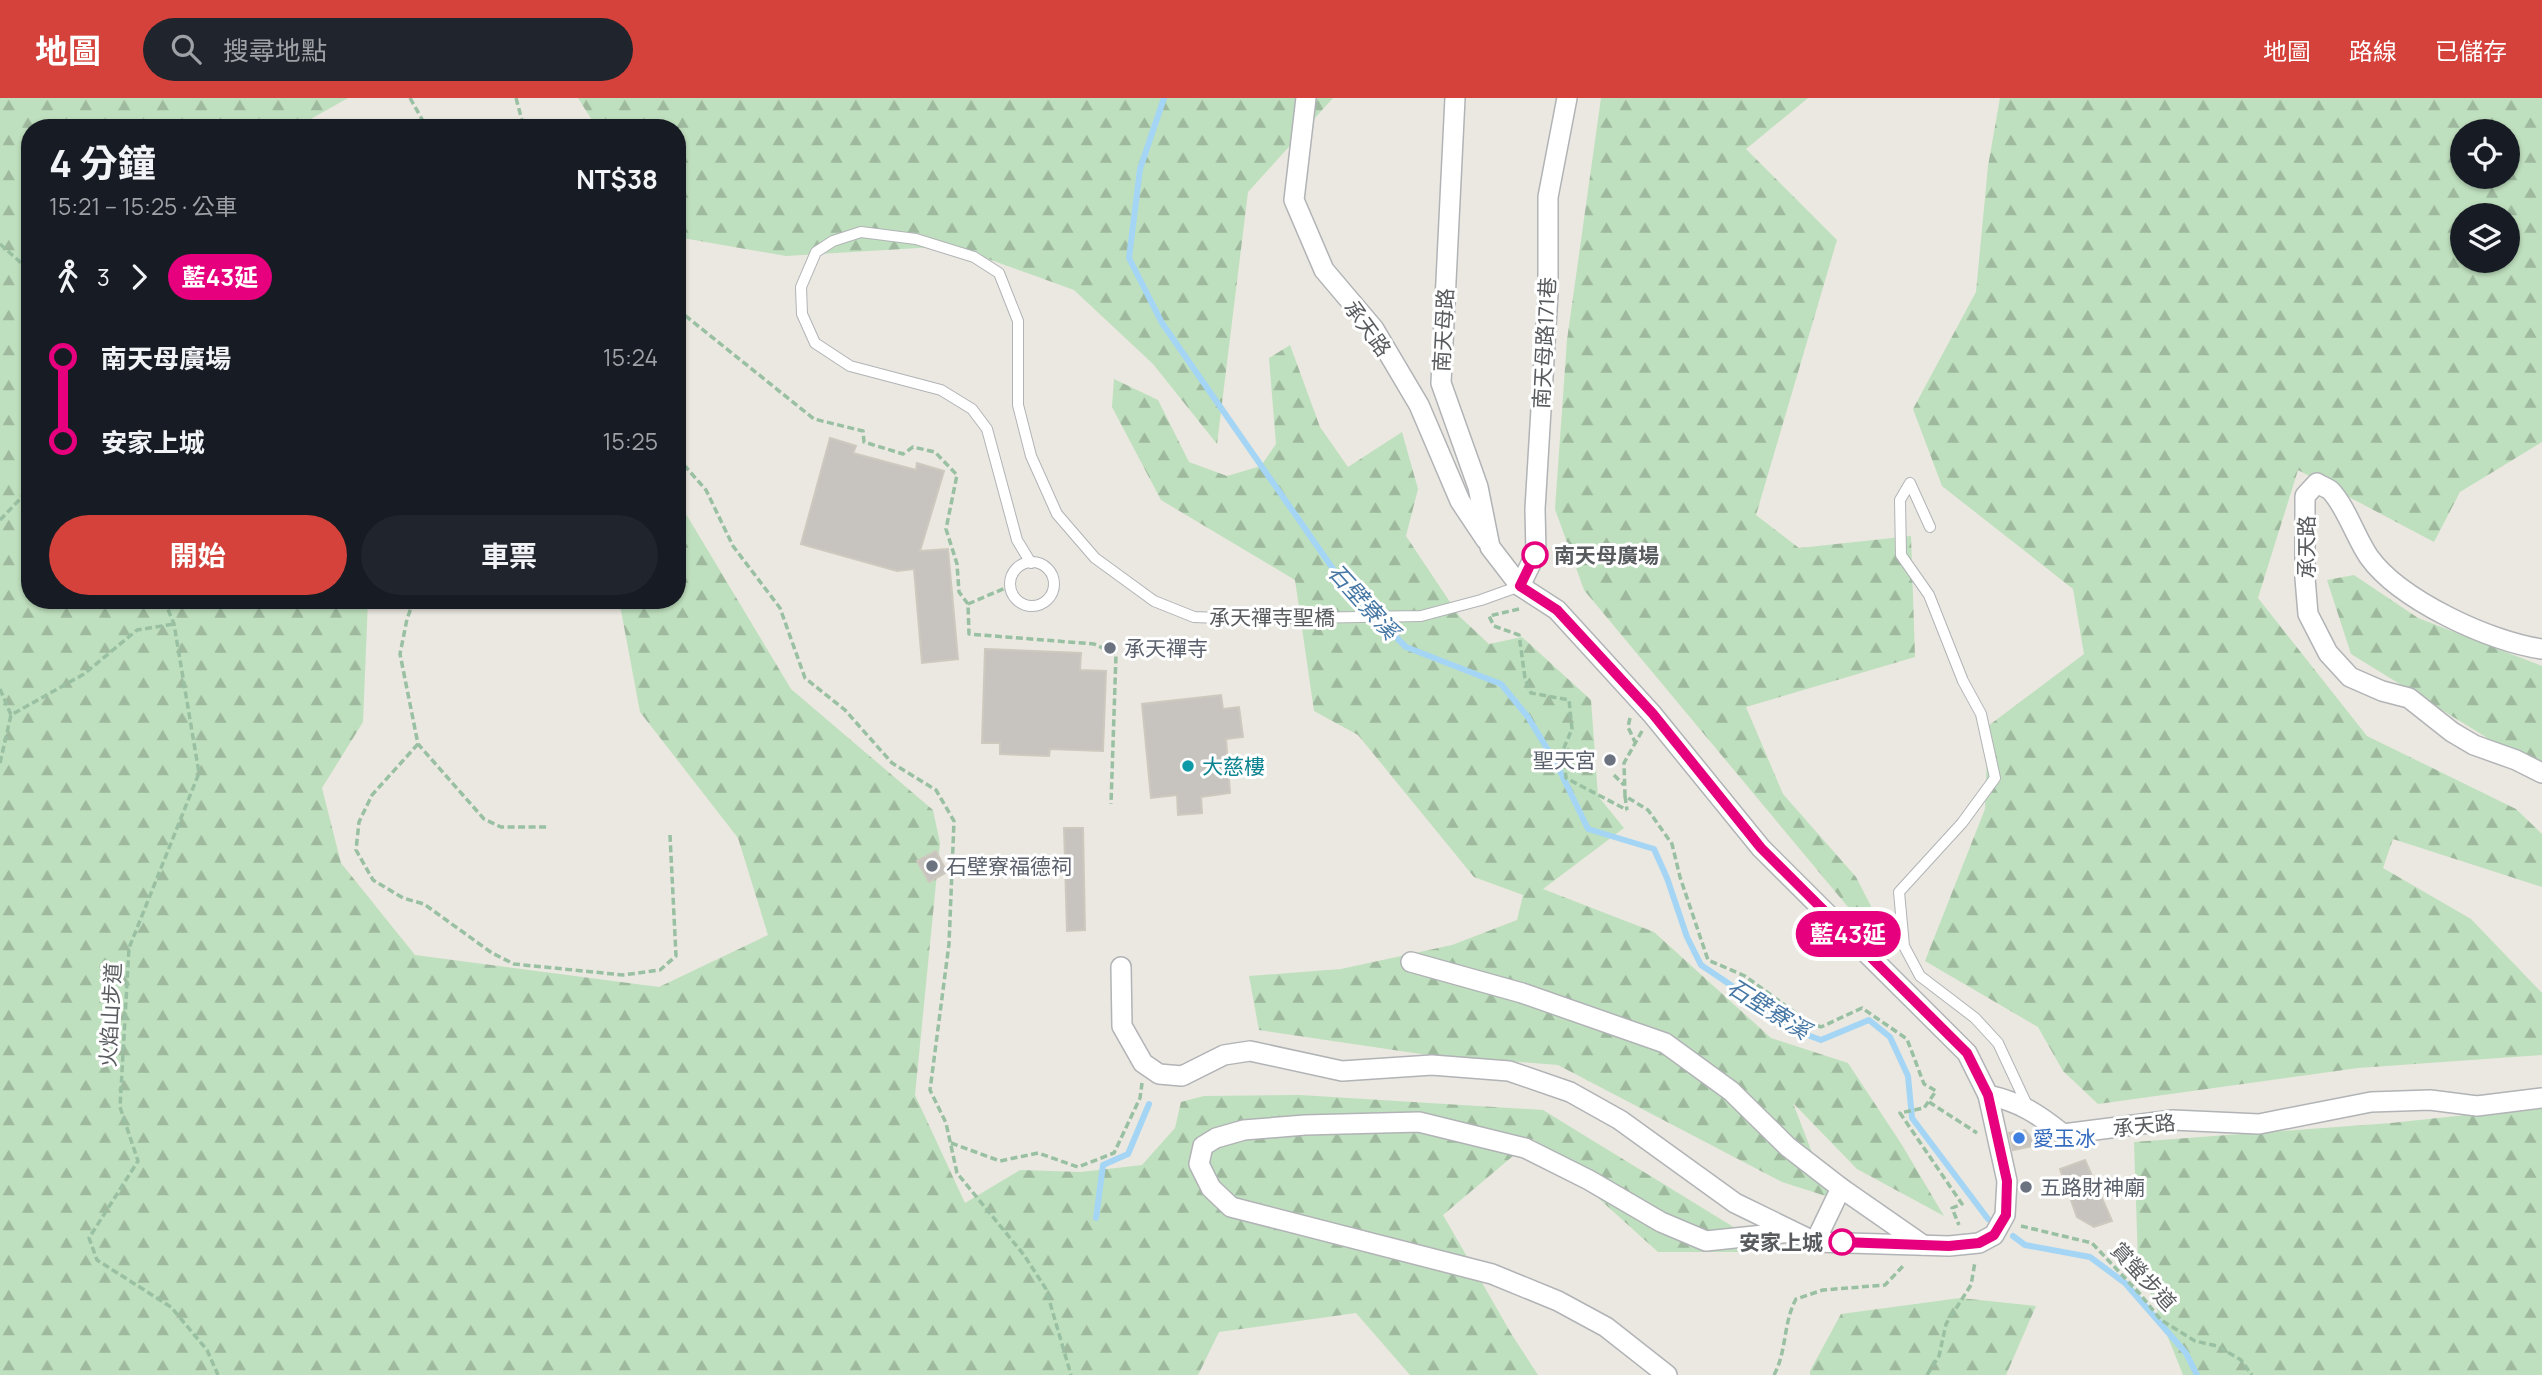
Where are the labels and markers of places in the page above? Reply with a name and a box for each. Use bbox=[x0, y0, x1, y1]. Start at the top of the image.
place label: 南天母廣場 bbox=[1554, 541, 1659, 569]
marker: 南天母廣場 bbox=[1522, 542, 1548, 568]
place label: 承天禪寺 bbox=[1124, 634, 1208, 662]
marker: 承天禪寺 bbox=[1102, 640, 1118, 656]
place label: 聖天宮 bbox=[1533, 746, 1596, 774]
place label: 大慈樓 bbox=[1202, 752, 1265, 780]
marker: 聖天宮 bbox=[1602, 752, 1618, 768]
marker: 大慈樓 bbox=[1180, 758, 1196, 774]
place label: 石壁寮福德祠 bbox=[946, 852, 1072, 880]
marker: 石壁寮福德祠 bbox=[924, 858, 940, 874]
place label: 愛玉冰 bbox=[2033, 1124, 2096, 1152]
marker: 愛玉冰 bbox=[2011, 1130, 2027, 1146]
place label: 五路財神廟 bbox=[2040, 1173, 2145, 1201]
marker: 五路財神廟 bbox=[2018, 1179, 2034, 1195]
place label: 安家上城 bbox=[1739, 1228, 1823, 1256]
marker: 安家上城 bbox=[1829, 1229, 1855, 1255]

